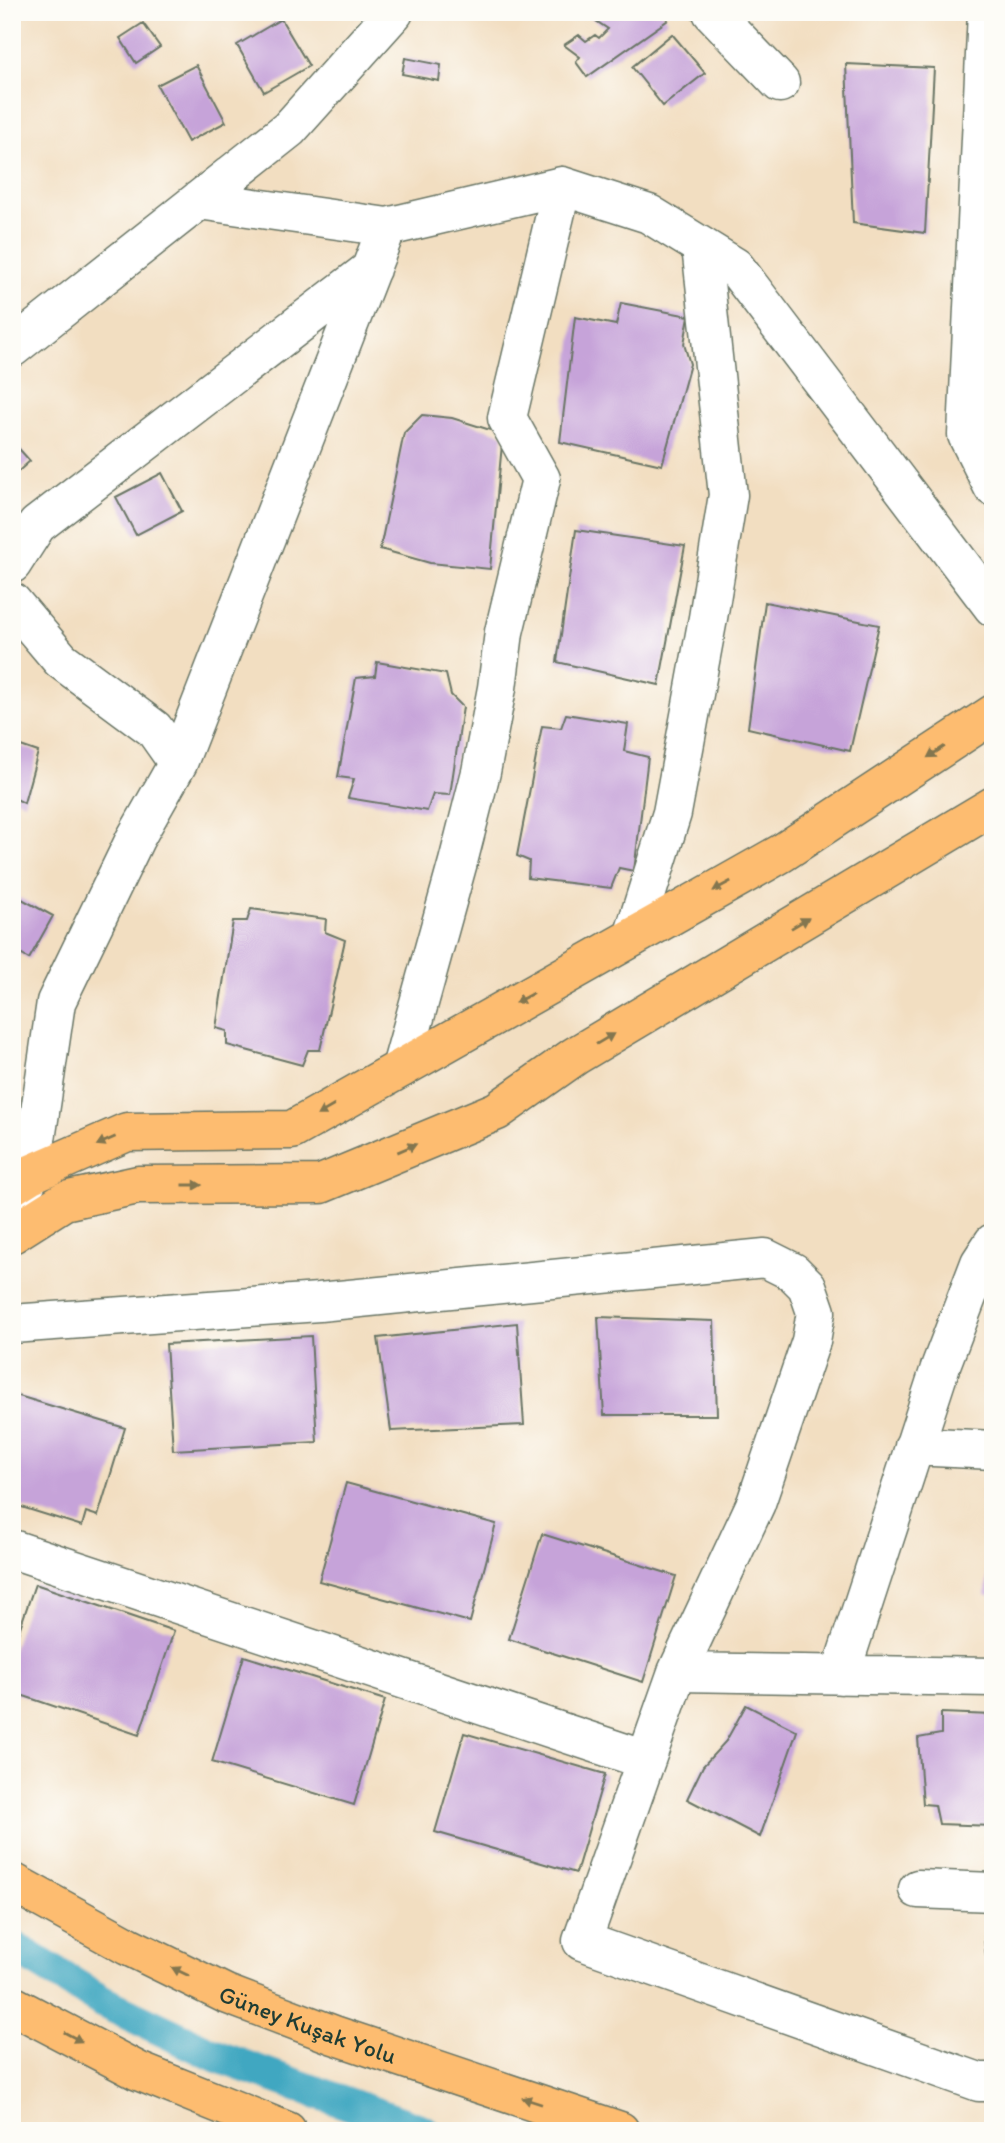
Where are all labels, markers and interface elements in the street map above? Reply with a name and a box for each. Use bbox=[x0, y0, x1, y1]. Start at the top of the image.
one-way arrow bbox=[926, 745, 945, 758]
one-way arrow bbox=[713, 880, 732, 892]
one-way arrow bbox=[791, 916, 810, 929]
one-way arrow bbox=[514, 992, 534, 1004]
one-way arrow bbox=[595, 1033, 614, 1045]
one-way arrow bbox=[317, 1104, 336, 1116]
one-way arrow bbox=[96, 1135, 116, 1147]
one-way arrow bbox=[396, 1143, 417, 1154]
one-way arrow bbox=[181, 1179, 203, 1191]
one-way arrow bbox=[171, 1966, 191, 1978]
street label: Güney Kuşak Yolu bbox=[215, 1978, 400, 2069]
one-way arrow bbox=[63, 2031, 83, 2042]
one-way arrow bbox=[521, 2095, 542, 2106]

